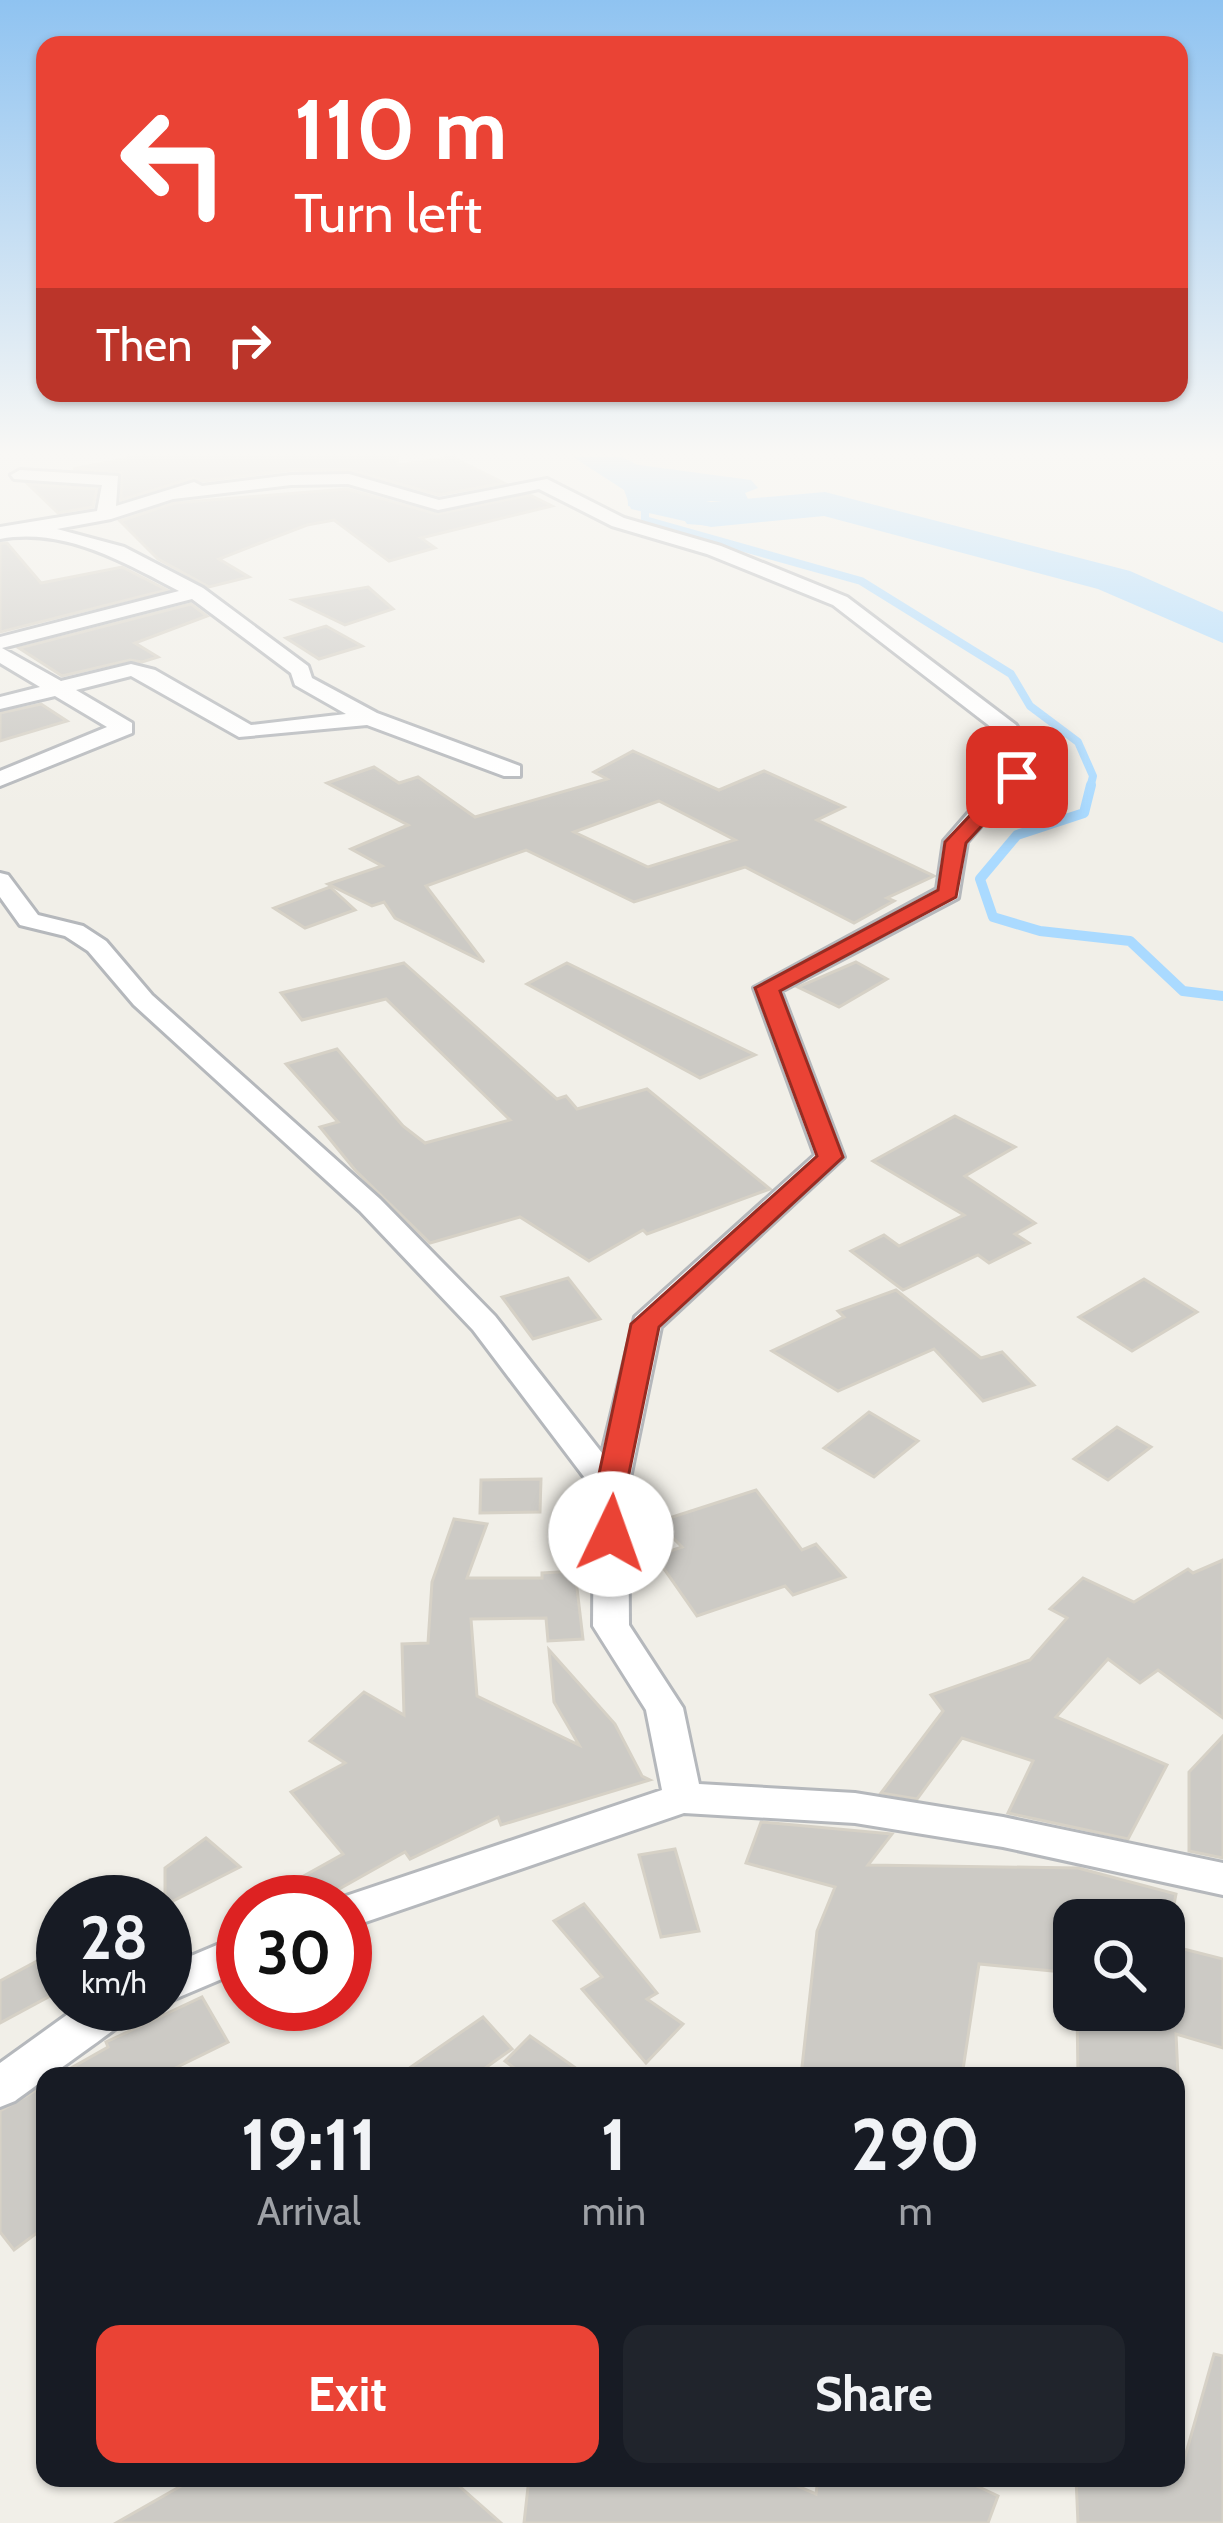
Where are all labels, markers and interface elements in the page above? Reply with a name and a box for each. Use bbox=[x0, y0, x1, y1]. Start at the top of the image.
text: 110 m bbox=[294, 78, 507, 180]
icon: left bbox=[96, 84, 252, 240]
text: Turn left bbox=[294, 180, 482, 246]
icon: right bbox=[216, 312, 282, 378]
text: Then bbox=[96, 318, 192, 372]
pin bbox=[966, 726, 1068, 828]
icon: arrive bbox=[984, 744, 1050, 810]
position arrow bbox=[548, 1471, 674, 1597]
speed limit sign: 30 bbox=[216, 1875, 372, 2031]
map controls bbox=[1053, 1899, 1185, 2031]
button: search bbox=[1053, 1899, 1185, 2031]
text: 28 bbox=[80, 1901, 148, 1974]
text: km/h bbox=[81, 1964, 147, 2001]
text: 19:11 bbox=[241, 2101, 377, 2188]
text: 1 bbox=[601, 2101, 627, 2188]
text: 290 bbox=[851, 2101, 980, 2188]
text: Arrival bbox=[257, 2187, 361, 2235]
text: min bbox=[582, 2187, 646, 2235]
text: m bbox=[898, 2187, 933, 2235]
button: Exit bbox=[96, 2325, 599, 2463]
button: Share bbox=[623, 2325, 1125, 2463]

